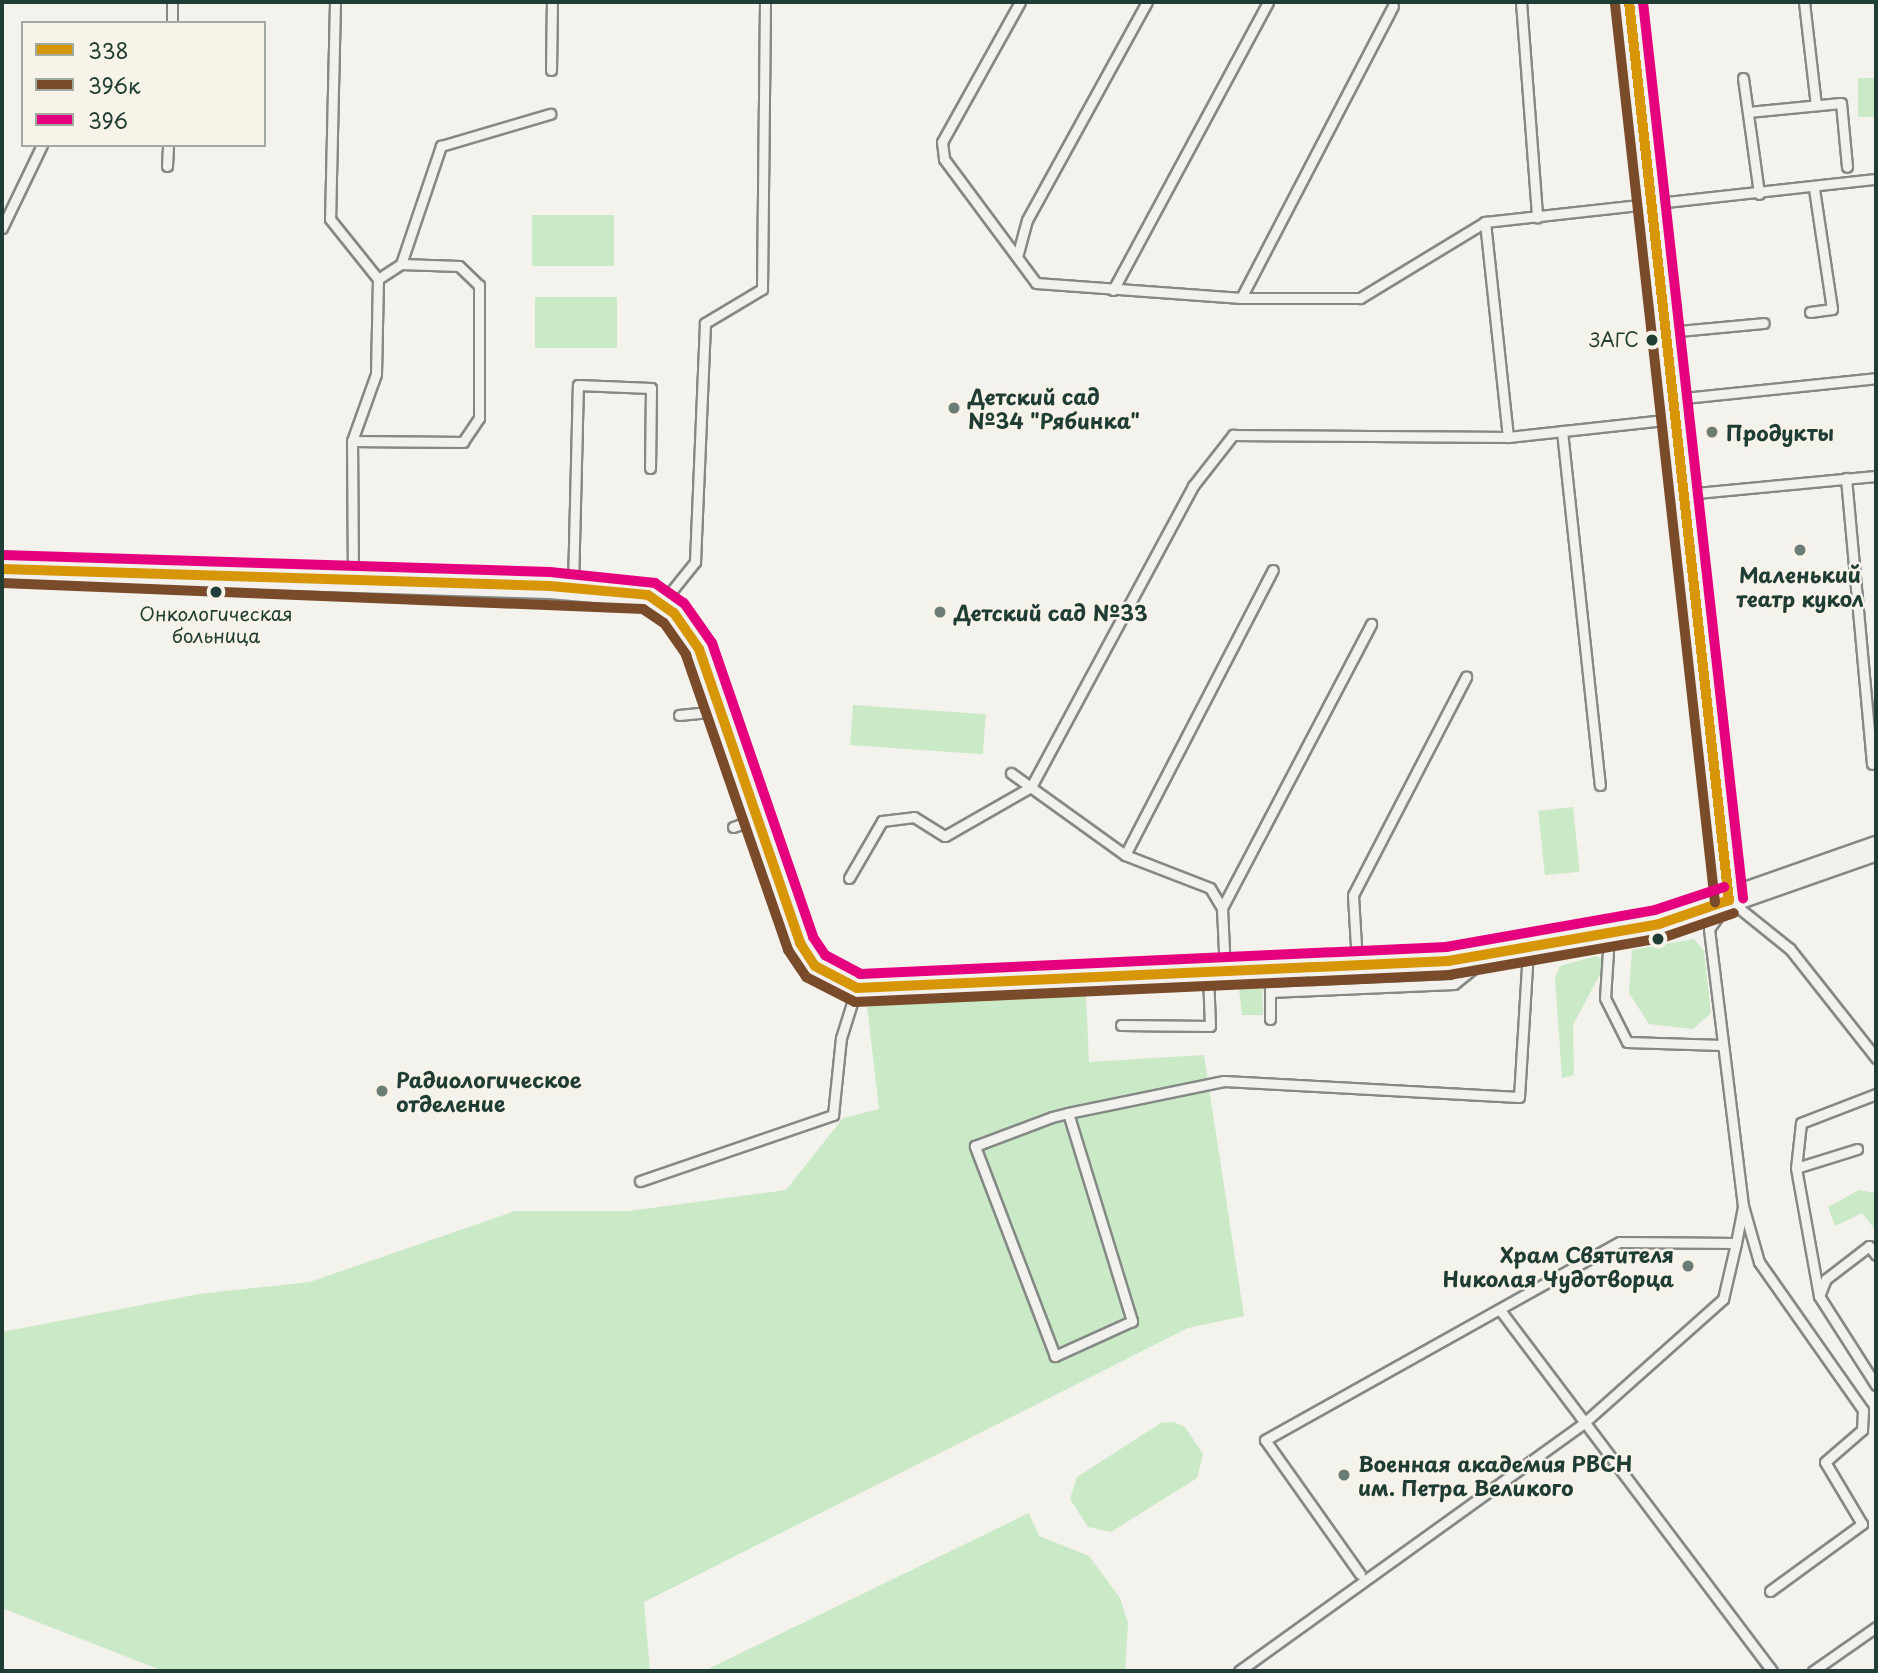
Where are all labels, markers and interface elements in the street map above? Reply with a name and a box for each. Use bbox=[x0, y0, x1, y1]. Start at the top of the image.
legend bbox=[21, 21, 266, 147]
text: 338 bbox=[88, 34, 129, 66]
text: 396к bbox=[88, 69, 141, 101]
text: 396 bbox=[88, 104, 128, 136]
place label: ЗАГС bbox=[1589, 329, 1639, 351]
marker: ЗАГС bbox=[1645, 333, 1659, 347]
place label: Детский сад №34 "Рябинка" bbox=[968, 383, 1140, 433]
marker: Детский сад №34 "Рябинка" bbox=[946, 400, 962, 416]
place label: Продукты bbox=[1726, 419, 1834, 445]
marker: Продукты bbox=[1704, 424, 1720, 440]
marker: Маленький театр кукол bbox=[1792, 542, 1808, 558]
place label: Маленький театр кукол bbox=[1736, 561, 1864, 611]
marker: Онкологическая больница bbox=[209, 585, 223, 599]
place label: Детский сад №33 bbox=[954, 599, 1149, 625]
place label: Онкологическая больница bbox=[139, 603, 293, 647]
marker: Детский сад №33 bbox=[932, 604, 948, 620]
unlabelled marker bbox=[1651, 932, 1665, 946]
place label: Радиологическое отделение bbox=[396, 1066, 582, 1116]
marker: Радиологическое отделение bbox=[374, 1083, 390, 1099]
place label: Храм Святителя Николая Чудотворца bbox=[1443, 1241, 1674, 1291]
marker: Храм Святителя Николая Чудотворца bbox=[1680, 1258, 1696, 1274]
place label: Военная академия РВСН им. Петра Великого bbox=[1358, 1450, 1633, 1500]
marker: Военная академия РВСН им. Петра Великого bbox=[1336, 1467, 1352, 1483]

